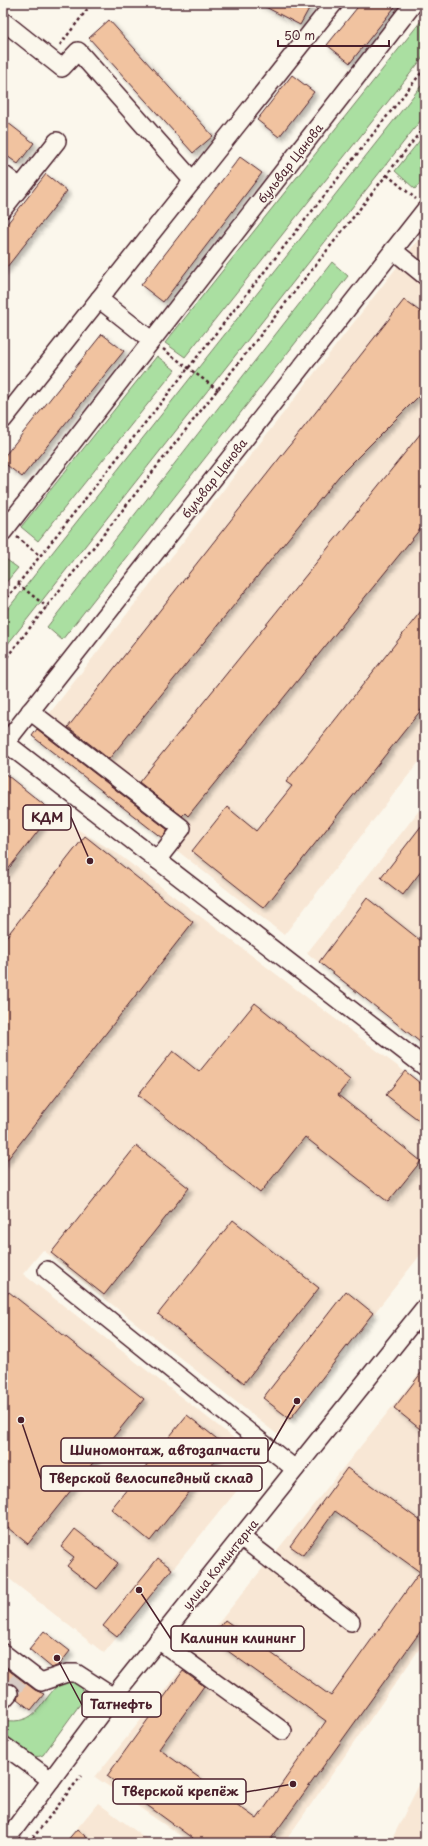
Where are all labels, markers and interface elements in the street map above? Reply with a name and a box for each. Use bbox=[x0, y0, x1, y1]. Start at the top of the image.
scale bar bbox=[278, 22, 389, 48]
text: 50 m bbox=[284, 26, 315, 44]
street label: бульвар Цанова bbox=[253, 119, 327, 207]
street label: бульвар Цанова bbox=[177, 434, 251, 522]
callout: КДМ bbox=[23, 805, 71, 830]
text: КДМ bbox=[31, 807, 63, 826]
callout: Шиномонтаж, автозапчасти bbox=[61, 1438, 268, 1463]
text: Шиномонтаж, автозапчасти bbox=[70, 1440, 261, 1459]
callout: Тверской велосипедный склад bbox=[41, 1466, 262, 1491]
text: Тверской велосипедный склад bbox=[49, 1468, 253, 1487]
street label: улица Коминтерна bbox=[178, 1515, 262, 1613]
callout: Калинин клининг bbox=[171, 1626, 304, 1651]
text: Калинин клининг bbox=[180, 1628, 297, 1647]
callout: Татнефть bbox=[82, 1692, 161, 1717]
text: Татнефть bbox=[90, 1694, 153, 1713]
callout: Тверской крепёж bbox=[113, 1779, 246, 1804]
text: Тверской крепёж bbox=[122, 1781, 238, 1800]

